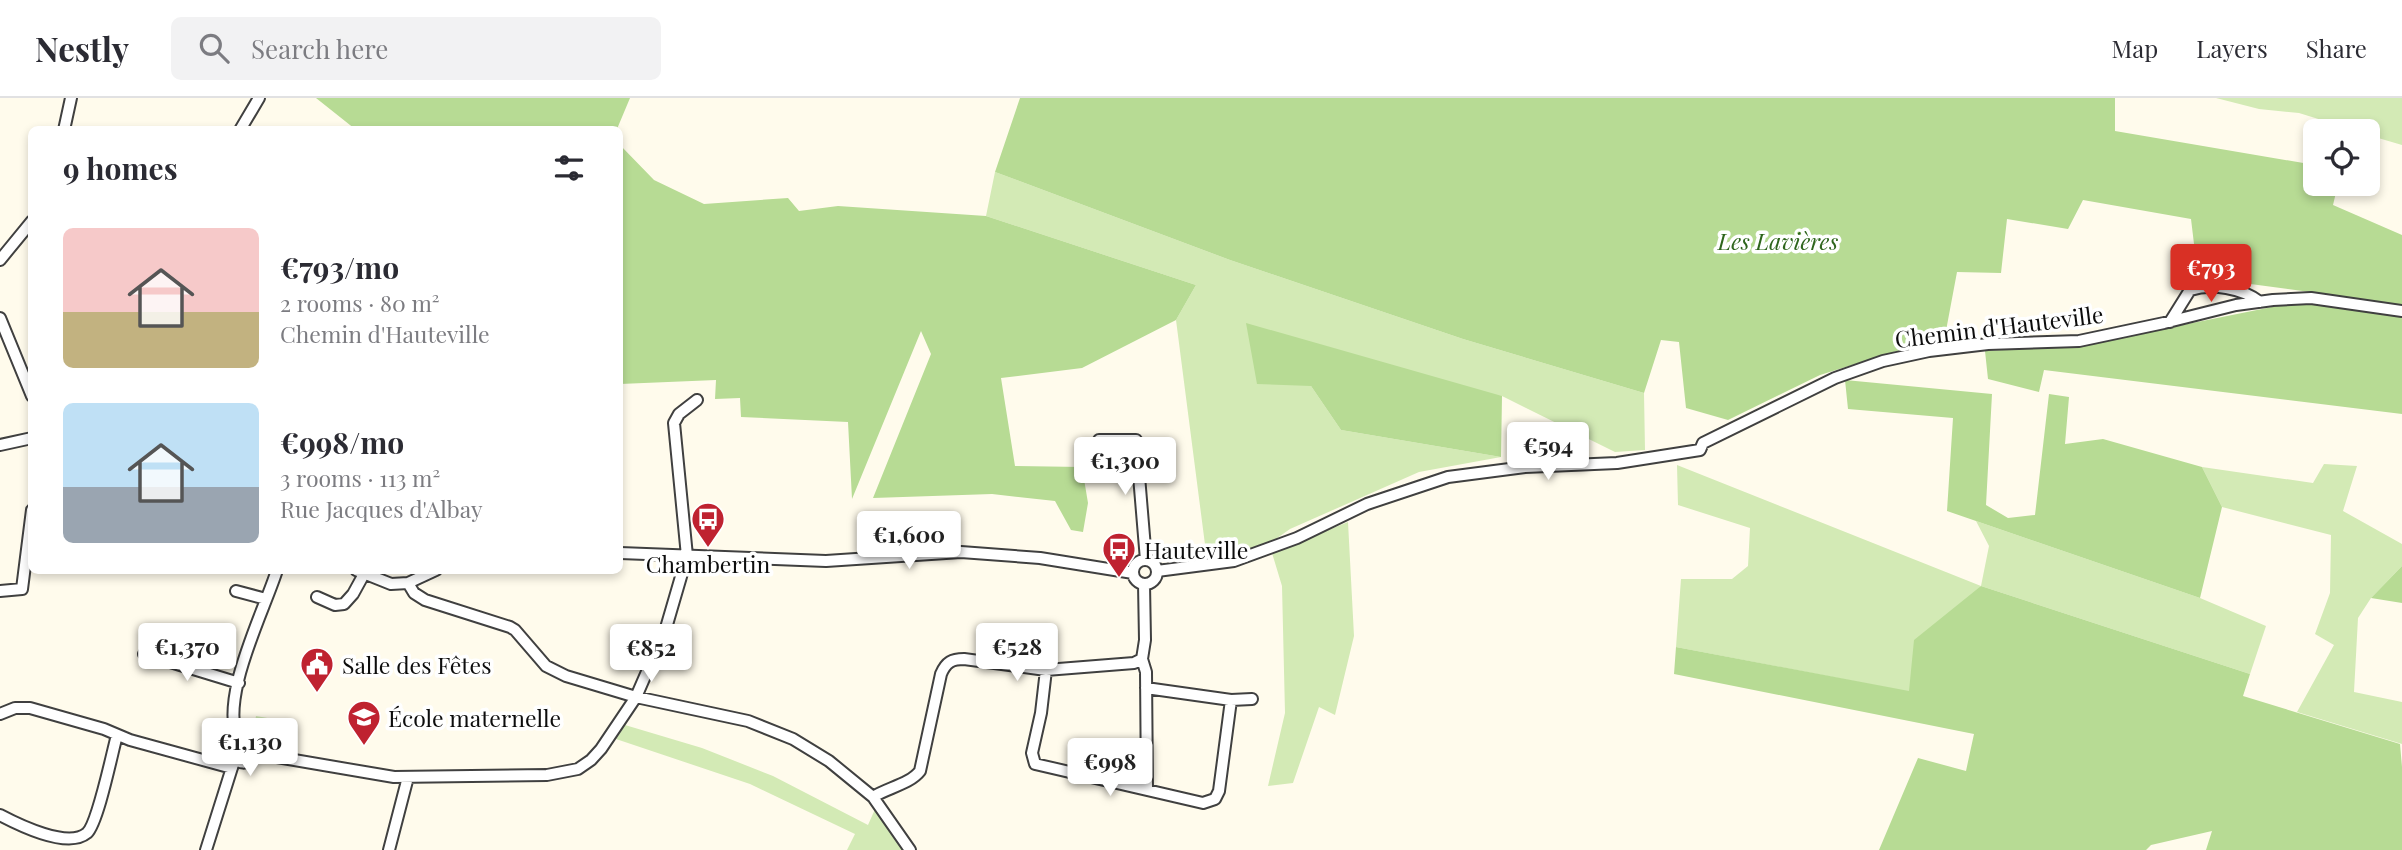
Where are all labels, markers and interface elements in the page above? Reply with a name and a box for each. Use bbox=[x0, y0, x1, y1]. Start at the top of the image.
search box bbox=[171, 17, 661, 80]
text: Nestly bbox=[35, 26, 129, 70]
icon: search bbox=[195, 29, 233, 67]
text: Search here bbox=[251, 31, 389, 66]
text: Map bbox=[2112, 32, 2158, 64]
text: Layers bbox=[2196, 32, 2268, 64]
text: Share bbox=[2306, 32, 2367, 64]
map controls bbox=[2303, 119, 2380, 196]
button: locate bbox=[2303, 119, 2380, 196]
text: 9 homes bbox=[63, 148, 178, 188]
icon: filters bbox=[550, 149, 588, 187]
park label: Les Lavières bbox=[1717, 225, 1838, 256]
pin: €793 bbox=[2170, 244, 2252, 304]
text: €793/mo bbox=[280, 247, 399, 287]
text: €793 bbox=[2186, 251, 2236, 282]
icon: home bbox=[119, 256, 203, 340]
text: 2 rooms · 80 m² bbox=[280, 287, 440, 318]
street label: Chemin d'Hauteville bbox=[1893, 298, 2105, 354]
text: Chemin d'Hauteville bbox=[280, 318, 490, 349]
text: €998/mo bbox=[280, 422, 404, 462]
pin: €594 bbox=[1507, 422, 1589, 482]
text: €594 bbox=[1523, 429, 1573, 460]
icon: home bbox=[119, 431, 203, 515]
pin: €1,300 bbox=[1068, 438, 1182, 497]
text: €1,300 bbox=[1090, 444, 1160, 475]
text: 3 rooms · 113 m² bbox=[280, 462, 440, 493]
text: Rue Jacques d'Albay bbox=[280, 493, 483, 524]
bus stop icon: Chambertin bbox=[689, 500, 727, 549]
pin: €1,600 bbox=[852, 512, 966, 571]
text: €1,600 bbox=[873, 518, 945, 549]
bus stop icon: Hauteville bbox=[1100, 530, 1138, 579]
place label: Hauteville bbox=[1144, 534, 1248, 565]
place label: Chambertin bbox=[646, 548, 771, 579]
pin: €1,370 bbox=[130, 624, 244, 683]
pin: €852 bbox=[610, 624, 692, 684]
pin: €528 bbox=[976, 624, 1058, 683]
text: €1,370 bbox=[154, 630, 220, 661]
text: €528 bbox=[992, 630, 1042, 661]
text: €852 bbox=[626, 631, 676, 662]
public building icon: Salle des Fêtes bbox=[298, 645, 336, 694]
place label: Salle des Fêtes bbox=[342, 649, 491, 680]
school or university icon: École maternelle bbox=[345, 698, 383, 747]
place label: École maternelle bbox=[388, 702, 561, 733]
pin: €1,130 bbox=[193, 718, 307, 778]
text: €1,130 bbox=[218, 725, 282, 756]
pin: €998 bbox=[1069, 738, 1151, 798]
text: €998 bbox=[1083, 745, 1137, 776]

